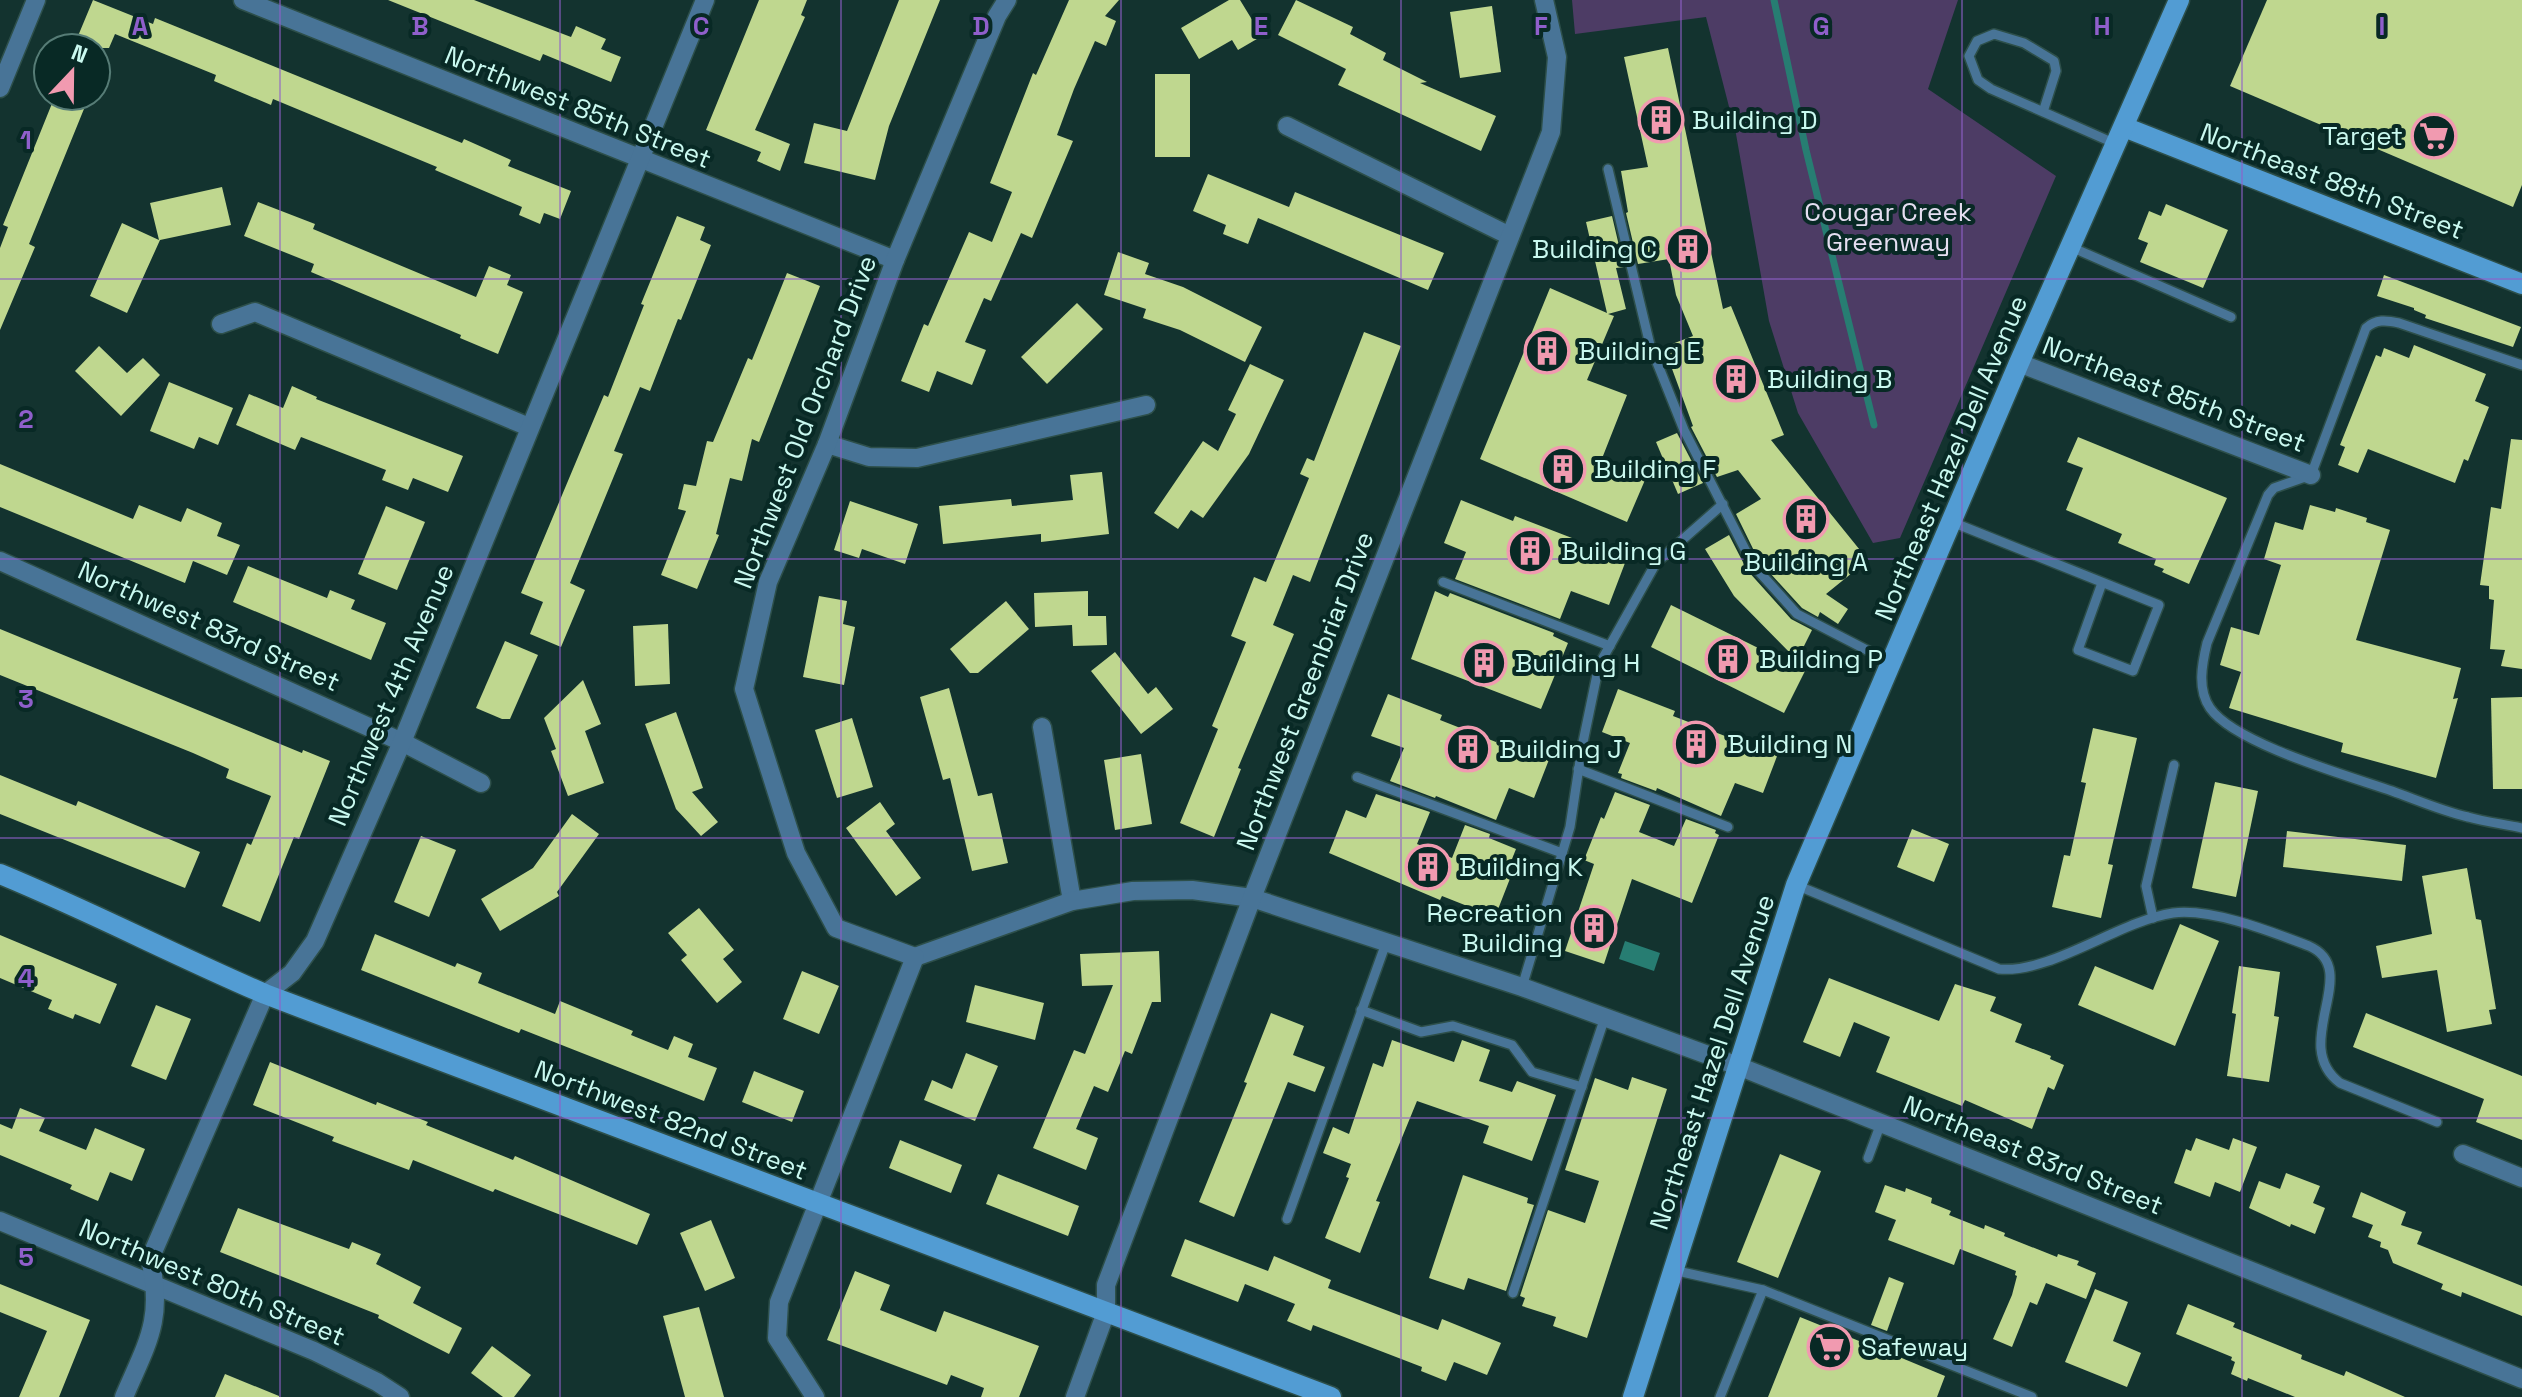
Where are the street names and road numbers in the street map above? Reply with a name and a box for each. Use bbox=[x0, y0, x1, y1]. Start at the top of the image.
street label: Northwest 85th Street bbox=[440, 38, 716, 176]
street label: Northeast 88th Street bbox=[2195, 115, 2469, 247]
street label: Northwest Old Orchard Drive bbox=[726, 251, 884, 593]
street label: Northeast Hazel Dell Avenue bbox=[1867, 290, 2035, 626]
street label: Northeast 85th Street bbox=[2038, 328, 2310, 460]
street label: Northwest Greenbriar Drive bbox=[1228, 527, 1382, 855]
street label: Northwest 83rd Street bbox=[73, 553, 345, 699]
street label: Northwest 4th Avenue bbox=[320, 559, 462, 831]
street label: Northeast Hazel Dell Avenue bbox=[1642, 890, 1782, 1234]
street label: Northwest 82nd Street bbox=[530, 1052, 812, 1188]
street label: Northeast 83rd Street bbox=[1898, 1087, 2168, 1223]
street label: Northwest 80th Street bbox=[74, 1211, 350, 1353]

